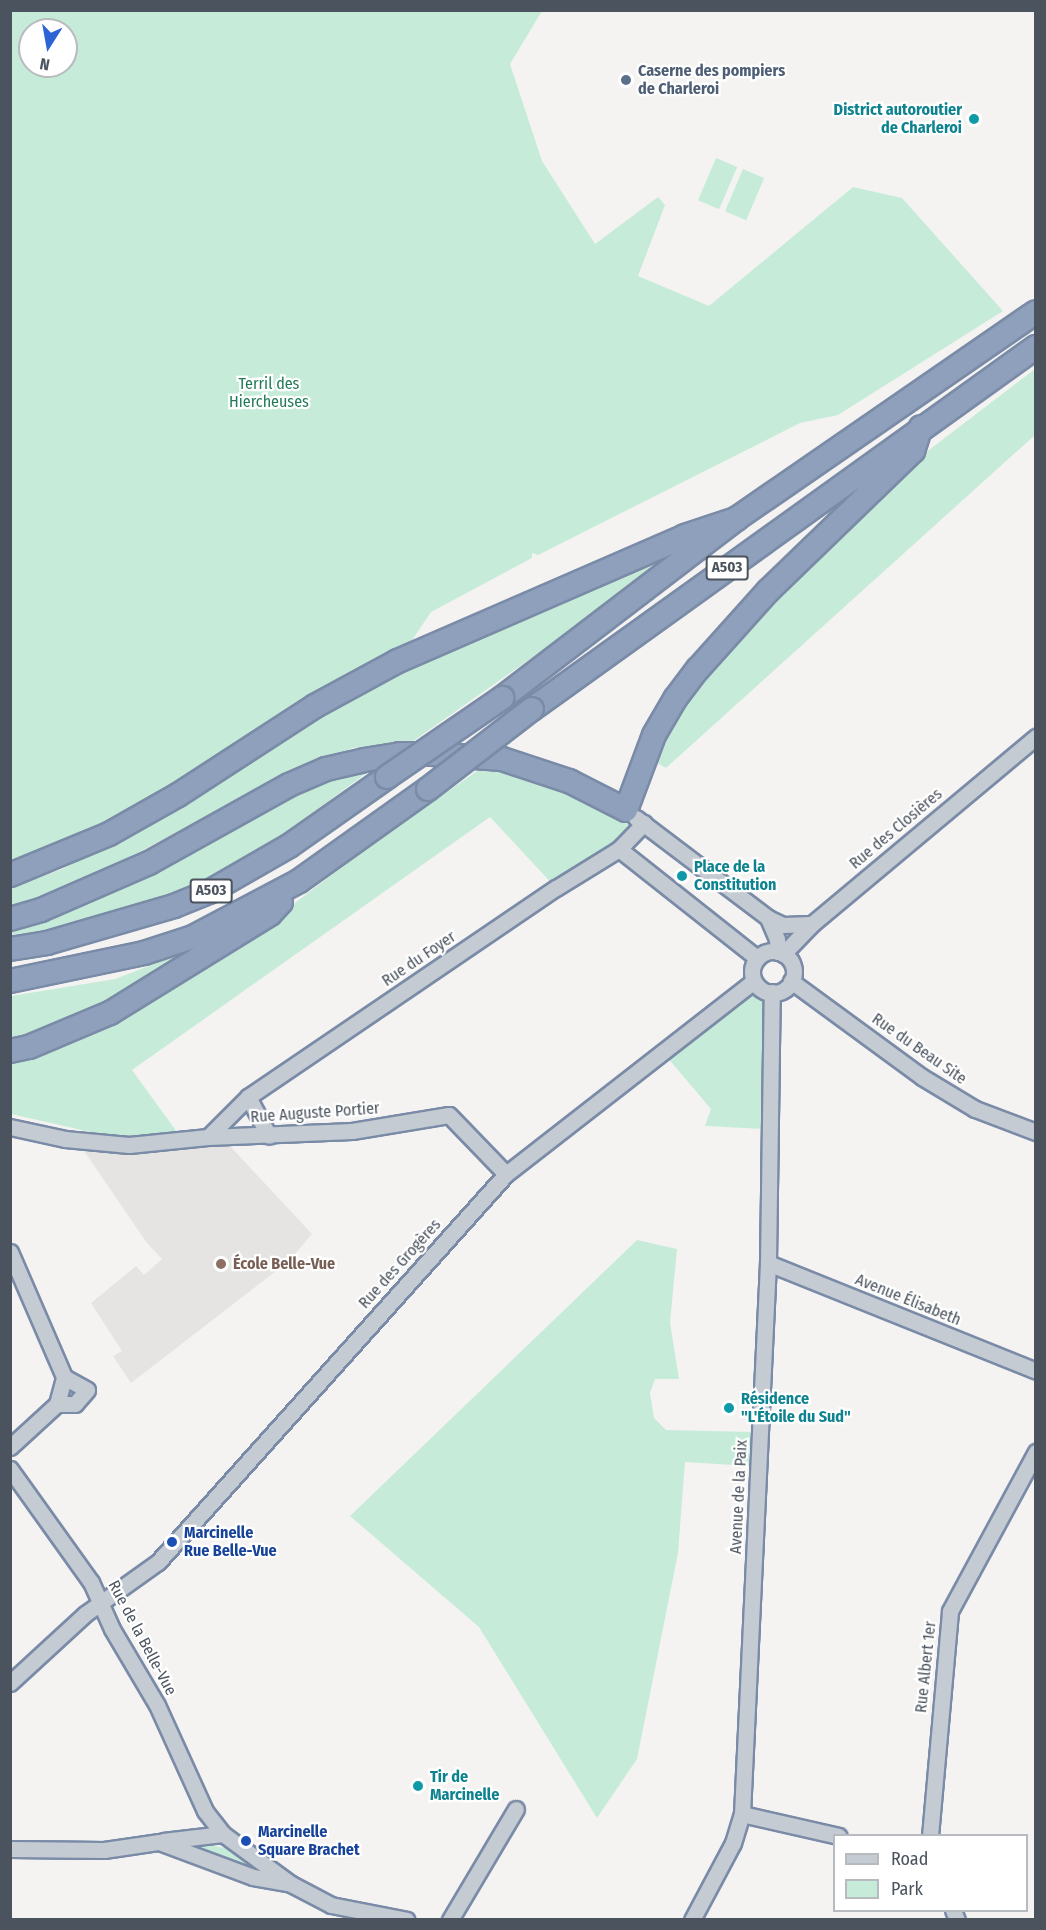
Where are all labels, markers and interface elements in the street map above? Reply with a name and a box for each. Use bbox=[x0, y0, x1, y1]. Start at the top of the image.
north arrow bbox=[18, 18, 78, 78]
text: N bbox=[38, 54, 51, 74]
place label: Caserne des pompiers de Charleroi bbox=[638, 61, 785, 99]
marker: Caserne des pompiers de Charleroi bbox=[619, 73, 633, 87]
place label: District autoroutier de Charleroi bbox=[834, 100, 962, 138]
marker: District autoroutier de Charleroi bbox=[967, 112, 981, 126]
park label: Terril des Hiercheuses bbox=[229, 374, 309, 412]
road number: A503 bbox=[704, 556, 750, 580]
street label: Rue des Closières bbox=[846, 785, 946, 873]
place label: Place de la Constitution bbox=[694, 857, 776, 895]
marker: Place de la Constitution bbox=[675, 869, 689, 883]
road number: A503 bbox=[188, 879, 234, 903]
street label: Rue du Foyer bbox=[378, 927, 460, 991]
street label: Rue du Beau Site bbox=[868, 1009, 970, 1089]
street label: Rue Auguste Portier bbox=[250, 1099, 380, 1127]
street label: Rue des Grogères bbox=[355, 1215, 445, 1313]
place label: École Belle-Vue bbox=[233, 1254, 335, 1274]
marker: École Belle-Vue bbox=[214, 1257, 228, 1271]
street label: Avenue Élisabeth bbox=[852, 1270, 964, 1330]
place label: Résidence "L'Étoile du Sud" bbox=[741, 1389, 851, 1427]
marker: Résidence "L'Étoile du Sud" bbox=[722, 1401, 736, 1415]
street label: Avenue de la Paix bbox=[726, 1439, 752, 1555]
place label: Marcinelle Rue Belle-Vue bbox=[184, 1523, 277, 1561]
marker: Marcinelle Rue Belle-Vue bbox=[165, 1535, 179, 1549]
street label: Rue de la Belle-Vue bbox=[104, 1577, 180, 1699]
street label: Rue Albert 1er bbox=[912, 1620, 940, 1714]
place label: Tir de Marcinelle bbox=[430, 1767, 499, 1805]
marker: Tir de Marcinelle bbox=[411, 1779, 425, 1793]
place label: Marcinelle Square Brachet bbox=[258, 1822, 360, 1860]
marker: Marcinelle Square Brachet bbox=[239, 1834, 253, 1848]
legend bbox=[833, 1834, 1028, 1912]
text: Road bbox=[891, 1848, 928, 1870]
text: Park bbox=[891, 1878, 923, 1900]

